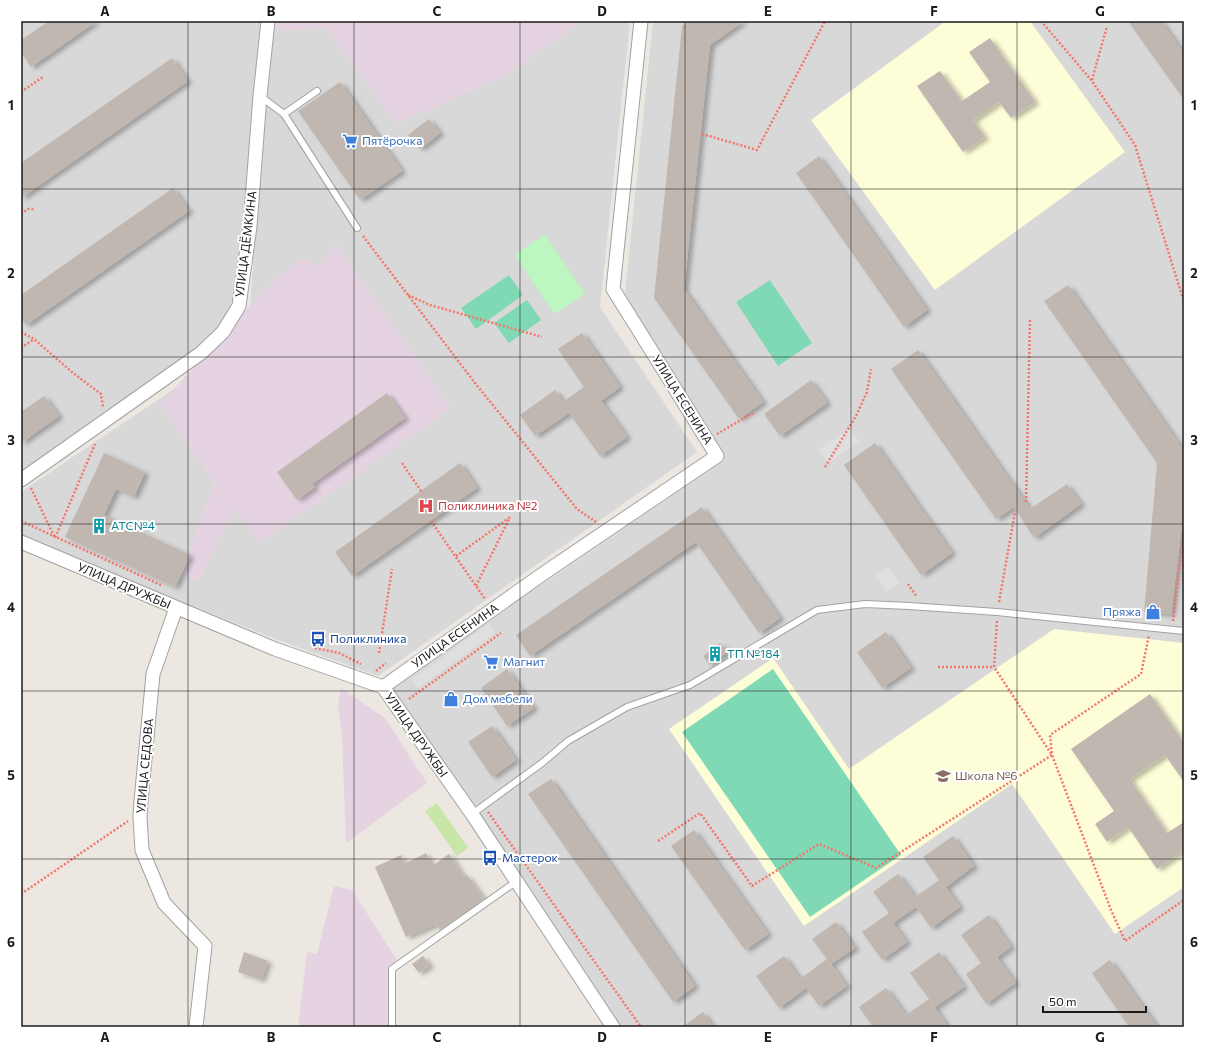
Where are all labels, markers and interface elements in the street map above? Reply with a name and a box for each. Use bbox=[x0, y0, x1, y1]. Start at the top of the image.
text: A bbox=[100, 3, 110, 19]
text: B bbox=[267, 3, 276, 19]
text: C bbox=[433, 3, 442, 19]
text: D bbox=[597, 3, 607, 19]
text: E bbox=[764, 3, 772, 19]
text: F bbox=[930, 3, 938, 19]
text: G bbox=[1095, 3, 1105, 19]
text: 1 bbox=[8, 97, 14, 113]
text: 1 bbox=[1191, 97, 1197, 113]
supermarket icon: Пятёрочка bbox=[341, 132, 359, 150]
place label: Пятёрочка bbox=[362, 133, 422, 147]
street label: УЛИЦА ДЁМКИНА bbox=[232, 190, 258, 298]
text: 2 bbox=[7, 265, 15, 281]
text: 2 bbox=[1190, 265, 1198, 281]
street label: УЛИЦА ЕСЕНИНА bbox=[650, 352, 716, 447]
text: 3 bbox=[7, 432, 15, 448]
text: 3 bbox=[1190, 432, 1198, 448]
hospital icon: Поликлиника №2 bbox=[417, 497, 435, 515]
place label: Поликлиника №2 bbox=[438, 498, 538, 512]
building icon: АТС№4 bbox=[90, 517, 108, 535]
place label: АТС№4 bbox=[111, 518, 155, 532]
street label: УЛИЦА ДРУЖБЫ bbox=[75, 559, 173, 611]
text: 4 bbox=[7, 599, 15, 615]
text: 4 bbox=[1190, 599, 1198, 615]
street label: УЛИЦА ЕСЕНИНА bbox=[408, 600, 500, 670]
shop icon: Пряжа bbox=[1144, 603, 1162, 621]
place label: Пряжа bbox=[1103, 604, 1141, 618]
bus stop icon: Поликлиника bbox=[309, 630, 327, 648]
place label: Поликлиника bbox=[330, 631, 406, 645]
building icon: ТП №184 bbox=[706, 645, 724, 663]
place label: ТП №184 bbox=[727, 646, 780, 660]
supermarket icon: Магнит bbox=[482, 653, 500, 671]
place label: Магнит bbox=[503, 654, 546, 668]
street label: УЛИЦА ДРУЖБЫ bbox=[382, 689, 451, 780]
shop icon: Дом мебели bbox=[442, 690, 460, 708]
place label: Дом мебели bbox=[463, 691, 533, 705]
street label: УЛИЦА СЕДОВА bbox=[133, 718, 155, 814]
text: 5 bbox=[7, 767, 15, 783]
school or university icon: Школа №6 bbox=[934, 767, 952, 785]
text: 5 bbox=[1190, 767, 1198, 783]
place label: Школа №6 bbox=[955, 768, 1018, 782]
bus stop icon: Мастерок bbox=[481, 849, 499, 867]
place label: Мастерок bbox=[502, 850, 559, 864]
text: 6 bbox=[7, 934, 15, 950]
text: 6 bbox=[1190, 934, 1198, 950]
scale bar bbox=[1043, 988, 1146, 1014]
text: 50 m bbox=[1049, 994, 1077, 1008]
text: A bbox=[100, 1029, 110, 1045]
text: B bbox=[267, 1029, 276, 1045]
text: C bbox=[433, 1029, 442, 1045]
text: D bbox=[597, 1029, 607, 1045]
text: E bbox=[764, 1029, 772, 1045]
text: F bbox=[930, 1029, 938, 1045]
text: G bbox=[1095, 1029, 1105, 1045]

